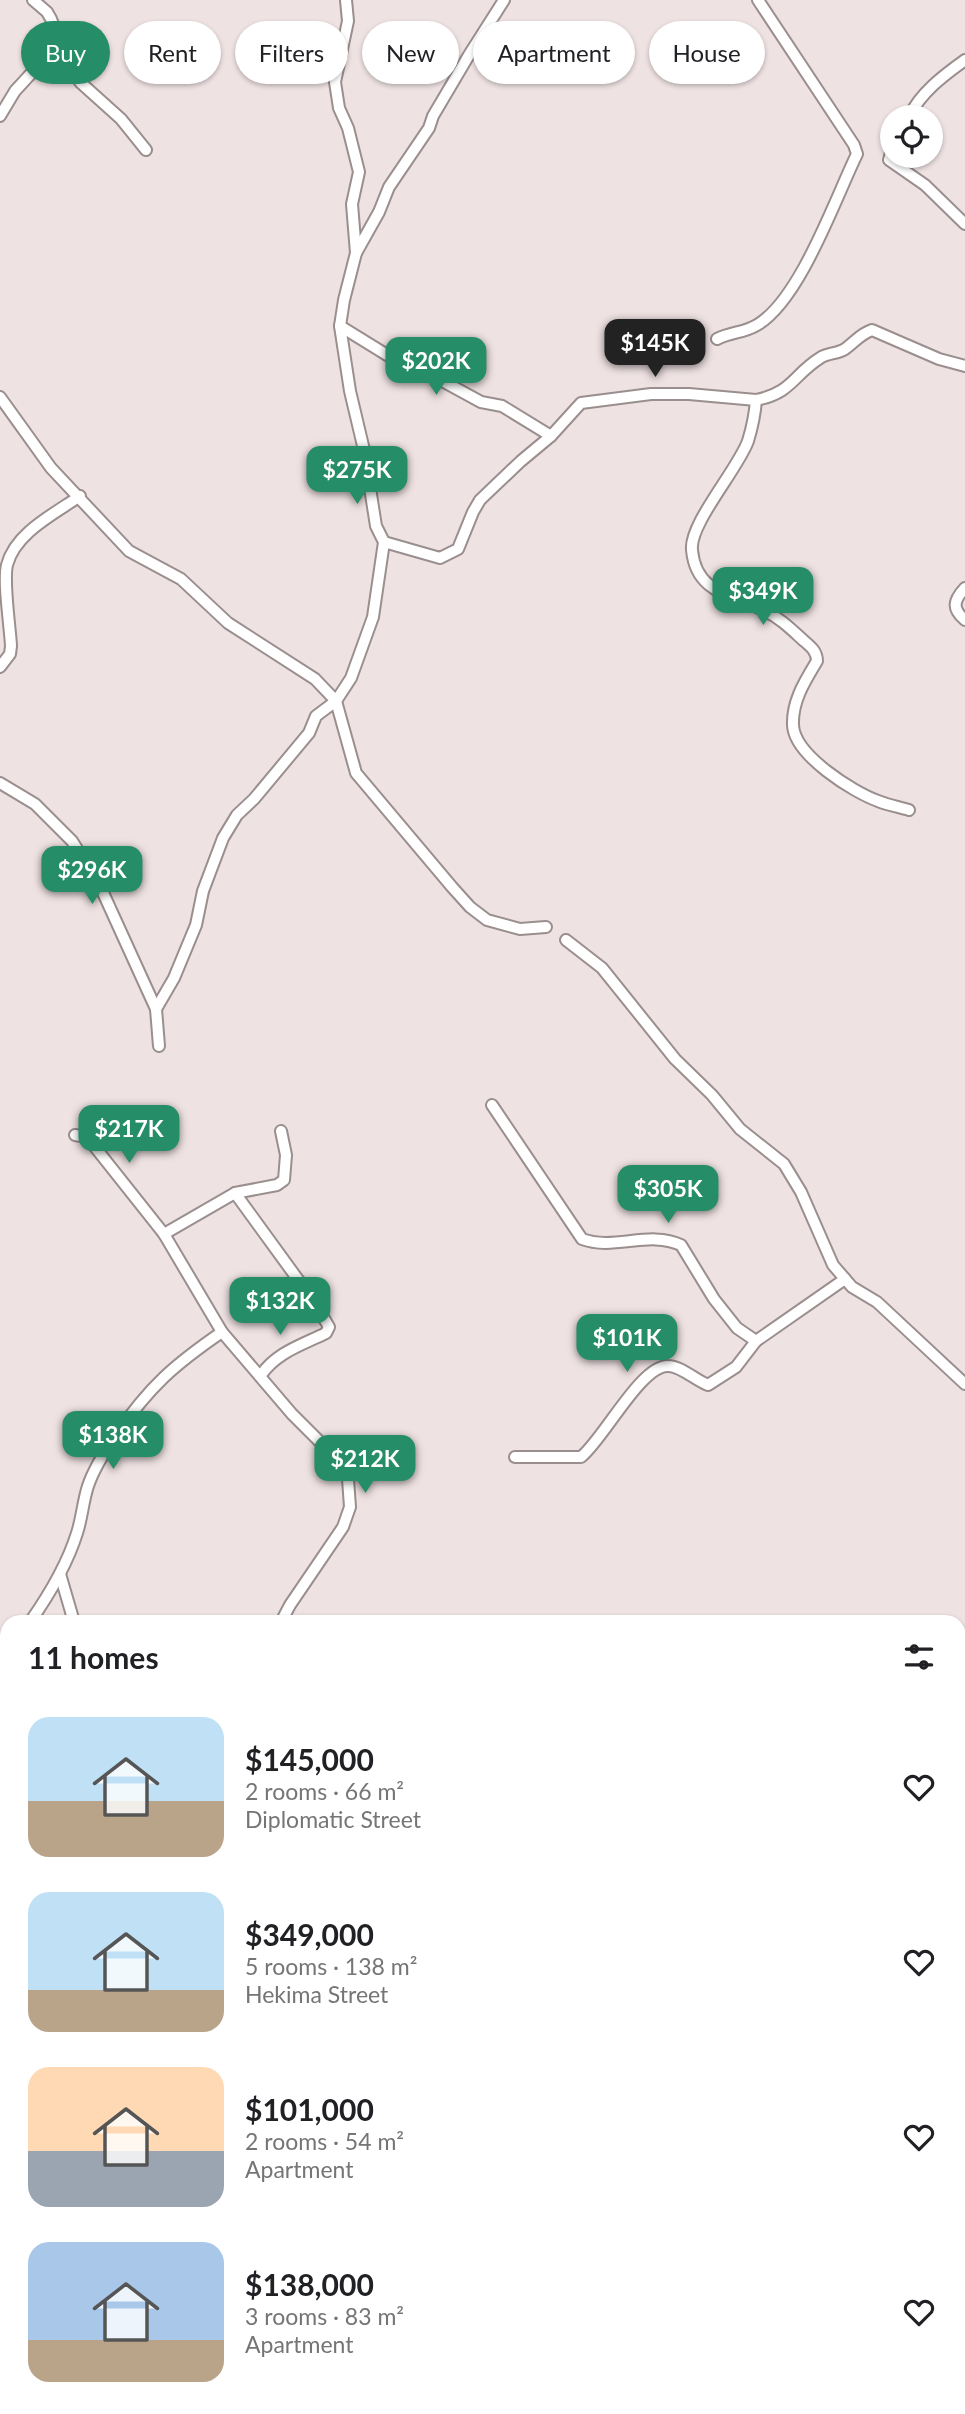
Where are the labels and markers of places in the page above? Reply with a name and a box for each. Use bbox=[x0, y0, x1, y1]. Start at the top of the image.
pin: $145K bbox=[606, 320, 704, 379]
pin: $202K bbox=[387, 338, 485, 397]
pin: $275K bbox=[308, 447, 406, 506]
pin: $349K bbox=[714, 568, 812, 627]
pin: $296K bbox=[43, 846, 141, 906]
pin: $217K bbox=[80, 1106, 178, 1165]
pin: $305K bbox=[619, 1166, 717, 1225]
pin: $132K bbox=[231, 1278, 329, 1337]
pin: $101K bbox=[578, 1314, 676, 1374]
pin: $138K bbox=[64, 1412, 162, 1471]
pin: $212K bbox=[316, 1436, 414, 1495]

